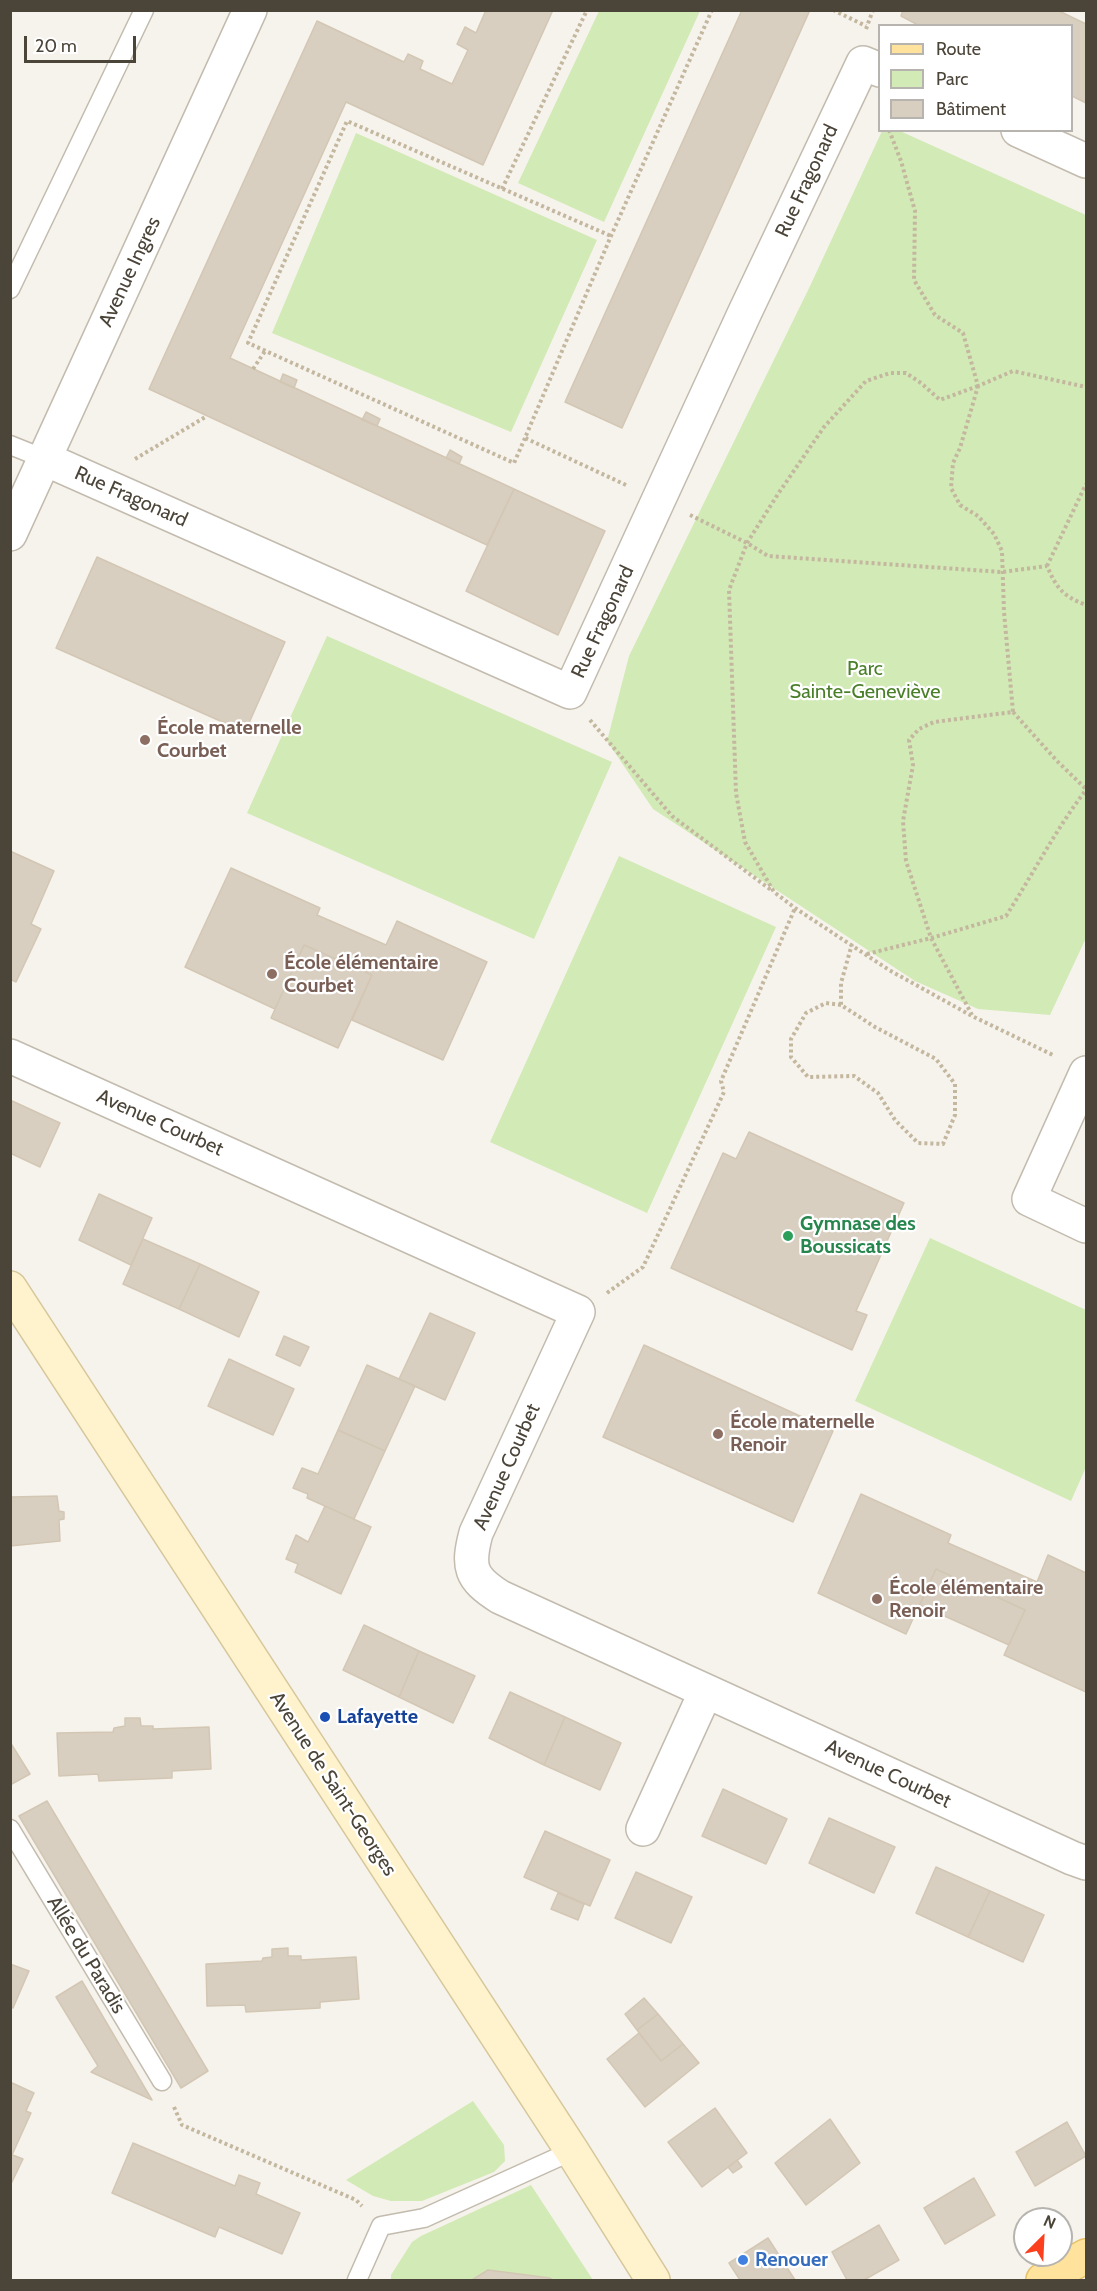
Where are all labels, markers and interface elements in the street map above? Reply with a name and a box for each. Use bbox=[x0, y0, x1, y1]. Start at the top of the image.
scale bar bbox=[27, 24, 140, 62]
legend bbox=[878, 24, 1073, 132]
text: 20 m bbox=[35, 35, 77, 57]
text: Route bbox=[936, 38, 981, 60]
text: Parc bbox=[936, 68, 968, 90]
text: Bâtiment bbox=[936, 98, 1006, 120]
street label: Rue Fragonard bbox=[770, 121, 844, 241]
street label: Avenue Ingres bbox=[94, 213, 166, 331]
street label: Rue Fragonard bbox=[71, 461, 191, 533]
street label: Rue Fragonard bbox=[566, 562, 640, 682]
park label: Parc Sainte-Geneviève bbox=[790, 657, 940, 704]
place label: École maternelle Courbet bbox=[157, 716, 302, 763]
marker: École maternelle Courbet bbox=[138, 733, 152, 747]
place label: École élémentaire Courbet bbox=[284, 951, 438, 998]
marker: École élémentaire Courbet bbox=[265, 967, 279, 981]
street label: Avenue Courbet bbox=[93, 1084, 227, 1162]
place label: Gymnase des Boussicats bbox=[800, 1212, 916, 1259]
marker: Gymnase des Boussicats bbox=[781, 1229, 795, 1243]
street label: Avenue Courbet bbox=[468, 1400, 546, 1534]
place label: École maternelle Renoir bbox=[730, 1410, 875, 1457]
marker: École maternelle Renoir bbox=[711, 1427, 725, 1441]
place label: École élémentaire Renoir bbox=[889, 1576, 1043, 1623]
marker: École élémentaire Renoir bbox=[870, 1592, 884, 1606]
street label: Avenue de Saint-Georges bbox=[264, 1687, 402, 1881]
place label: Lafayette bbox=[337, 1705, 418, 1729]
marker: Lafayette bbox=[318, 1710, 332, 1724]
street label: Avenue Courbet bbox=[821, 1734, 955, 1814]
street label: Allée du Paradis bbox=[42, 1892, 130, 2018]
north arrow bbox=[1013, 2207, 1073, 2267]
text: N bbox=[1041, 2211, 1059, 2233]
place label: Renouer bbox=[755, 2248, 828, 2272]
marker: Renouer bbox=[736, 2253, 750, 2267]

